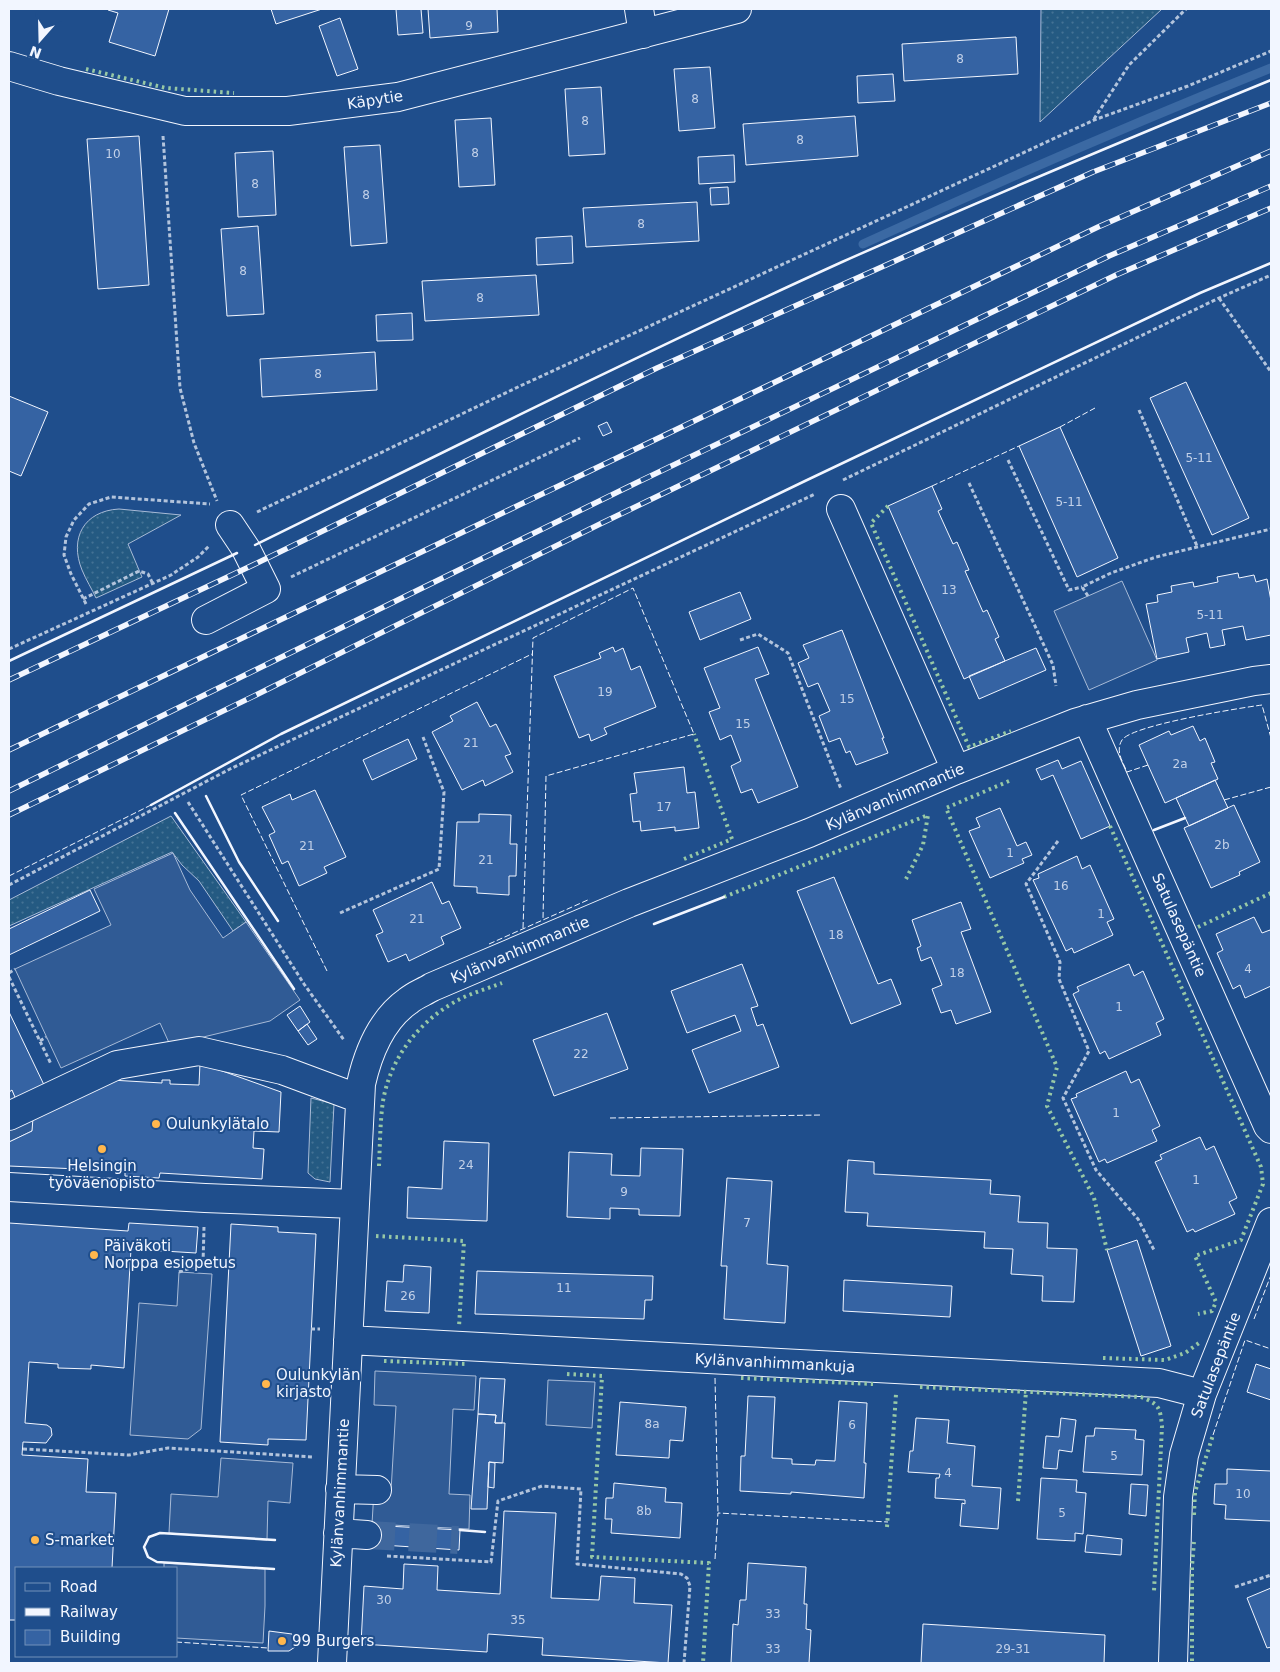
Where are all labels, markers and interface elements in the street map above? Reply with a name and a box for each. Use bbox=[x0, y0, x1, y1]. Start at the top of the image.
north arrow bbox=[15, 15, 65, 65]
house number: 9 bbox=[465, 19, 473, 33]
text: N bbox=[27, 43, 44, 62]
house number: 8 bbox=[956, 52, 964, 66]
street label: Käpytie bbox=[346, 87, 404, 113]
house number: 8 bbox=[691, 92, 699, 106]
house number: 8 bbox=[581, 114, 589, 128]
house number: 8 bbox=[796, 133, 804, 147]
house number: 8 bbox=[471, 146, 479, 160]
house number: 10 bbox=[105, 147, 121, 161]
house number: 8 bbox=[251, 177, 259, 191]
house number: 8 bbox=[362, 188, 370, 202]
house number: 8 bbox=[637, 217, 645, 231]
house number: 8 bbox=[239, 264, 247, 278]
house number: 8 bbox=[476, 291, 484, 305]
house number: 8 bbox=[314, 367, 322, 381]
house number: 5-11 bbox=[1185, 451, 1213, 465]
house number: 5-11 bbox=[1055, 495, 1083, 509]
house number: 13 bbox=[941, 583, 957, 597]
house number: 5-11 bbox=[1196, 608, 1224, 622]
house number: 19 bbox=[597, 685, 613, 699]
house number: 15 bbox=[839, 692, 855, 706]
house number: 15 bbox=[735, 717, 751, 731]
house number: 21 bbox=[463, 736, 479, 750]
house number: 2a bbox=[1173, 757, 1188, 771]
street label: Kylänvanhimmantie bbox=[823, 760, 967, 834]
house number: 17 bbox=[656, 800, 672, 814]
house number: 2b bbox=[1214, 838, 1230, 852]
house number: 21 bbox=[299, 839, 315, 853]
house number: 1 bbox=[1006, 846, 1014, 860]
house number: 21 bbox=[478, 853, 494, 867]
street label: Satulasepäntie bbox=[1148, 870, 1210, 980]
house number: 16 bbox=[1053, 879, 1069, 893]
house number: 1 bbox=[1097, 907, 1105, 921]
house number: 21 bbox=[409, 912, 425, 926]
street label: Kylänvanhimmantie bbox=[448, 913, 592, 987]
house number: 18 bbox=[828, 928, 844, 942]
house number: 4 bbox=[1244, 962, 1252, 976]
house number: 18 bbox=[949, 966, 965, 980]
house number: 1 bbox=[1115, 1000, 1123, 1014]
house number: 22 bbox=[573, 1047, 589, 1061]
house number: 1 bbox=[1112, 1106, 1120, 1120]
place label: Oulunkylätalo bbox=[166, 1115, 269, 1133]
marker: Oulunkylätalo bbox=[150, 1118, 162, 1130]
marker: Helsingin työväenopisto bbox=[96, 1143, 108, 1155]
place label: Helsingin työväenopisto bbox=[49, 1157, 155, 1192]
house number: 24 bbox=[458, 1158, 474, 1172]
house number: 1 bbox=[1192, 1173, 1200, 1187]
house number: 9 bbox=[620, 1185, 628, 1199]
house number: 7 bbox=[743, 1216, 751, 1230]
place label: Päiväkoti Norppa esiopetus bbox=[104, 1237, 236, 1272]
marker: Päiväkoti Norppa esiopetus bbox=[88, 1249, 100, 1261]
house number: 11 bbox=[556, 1281, 572, 1295]
house number: 26 bbox=[400, 1289, 416, 1303]
street label: Satulasepäntie bbox=[1188, 1309, 1244, 1421]
street label: Kylänvanhimmankuja bbox=[694, 1350, 856, 1376]
place label: Oulunkylän kirjasto bbox=[276, 1366, 360, 1401]
marker: Oulunkylän kirjasto bbox=[260, 1378, 272, 1390]
house number: 8a bbox=[645, 1417, 660, 1431]
street label: Kylänvanhimmantie bbox=[327, 1418, 353, 1568]
house number: 6 bbox=[848, 1418, 856, 1432]
house number: 5 bbox=[1110, 1449, 1118, 1463]
house number: 4 bbox=[944, 1466, 952, 1480]
house number: 10 bbox=[1235, 1487, 1251, 1501]
house number: 8b bbox=[636, 1504, 652, 1518]
house number: 5 bbox=[1058, 1506, 1066, 1520]
place label: S-market bbox=[45, 1531, 113, 1549]
marker: S-market bbox=[29, 1534, 41, 1546]
legend bbox=[15, 1567, 178, 1657]
text: Road bbox=[60, 1578, 98, 1596]
house number: 30 bbox=[376, 1593, 392, 1607]
text: Railway bbox=[60, 1603, 118, 1621]
house number: 33 bbox=[765, 1607, 781, 1621]
house number: 35 bbox=[510, 1613, 526, 1627]
text: Building bbox=[60, 1628, 121, 1646]
place label: 99 Burgers bbox=[292, 1632, 374, 1650]
marker: 99 Burgers bbox=[276, 1635, 288, 1647]
house number: 33 bbox=[765, 1642, 781, 1656]
house number: 29-31 bbox=[996, 1642, 1030, 1656]

